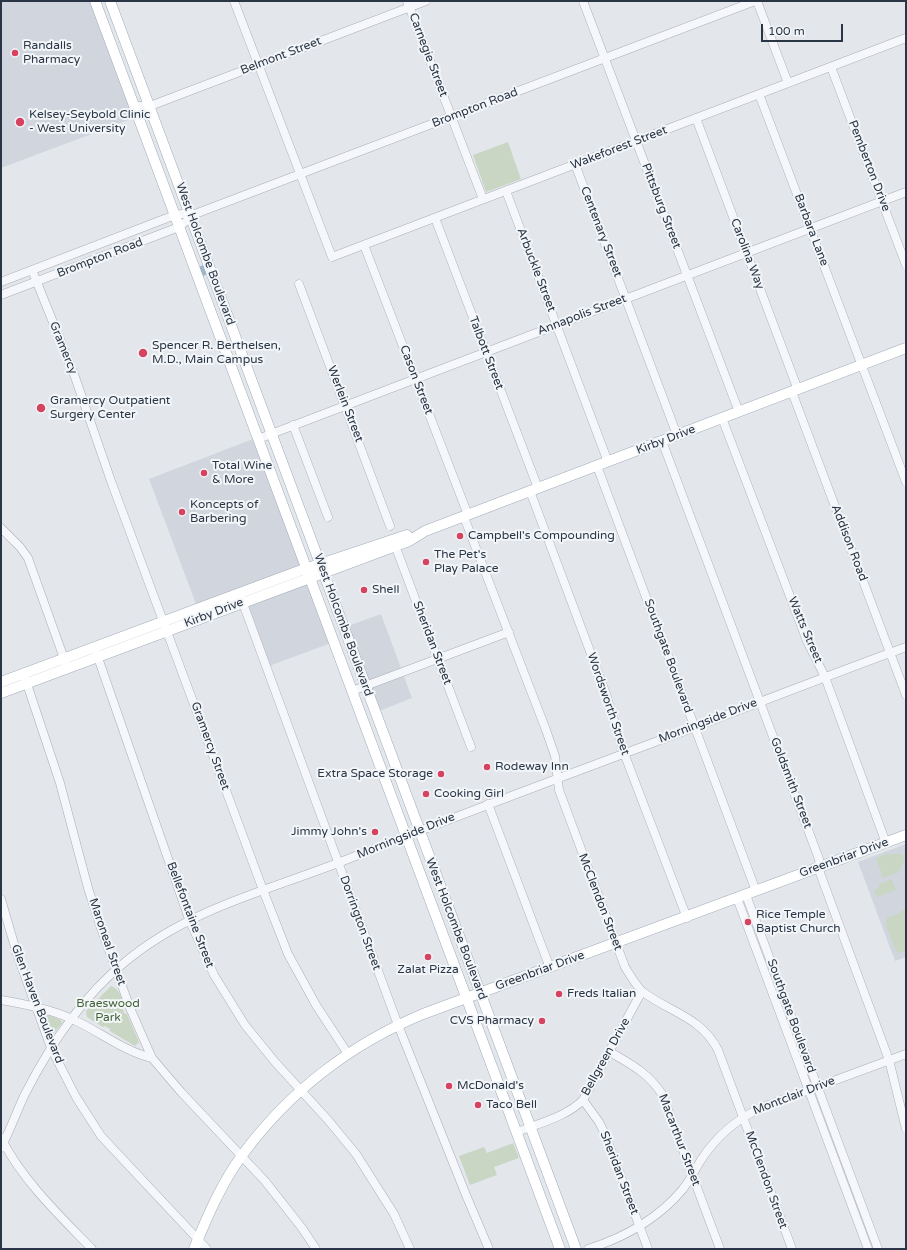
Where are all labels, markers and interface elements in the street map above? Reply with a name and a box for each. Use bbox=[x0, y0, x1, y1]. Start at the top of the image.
street label: Carnegie Street bbox=[405, 11, 451, 99]
scale bar bbox=[763, 16, 845, 42]
text: 100 m bbox=[768, 24, 805, 38]
street label: Belmont Street bbox=[239, 34, 323, 78]
place label: Randalls Pharmacy bbox=[23, 39, 80, 67]
marker: Randalls Pharmacy bbox=[10, 48, 20, 58]
street label: Brompton Road bbox=[430, 85, 520, 131]
place label: Kelsey-Seybold Clinic - West University bbox=[29, 108, 150, 136]
marker: Kelsey-Seybold Clinic - West University bbox=[14, 116, 26, 128]
street label: Pemberton Drive bbox=[845, 118, 893, 214]
street label: Wakeforest Street bbox=[569, 123, 669, 173]
street label: Pittsburg Street bbox=[638, 161, 684, 251]
street label: West Holcombe Boulevard bbox=[172, 181, 238, 327]
street label: Centenary Street bbox=[577, 185, 625, 279]
street label: Barbara Lane bbox=[791, 192, 831, 268]
street label: Carolina Way bbox=[727, 217, 767, 291]
street label: Arbuckle Street bbox=[513, 226, 559, 314]
street label: Brompton Road bbox=[55, 235, 145, 281]
street label: Annapolis Street bbox=[535, 291, 629, 339]
street label: Talbott Street bbox=[465, 314, 507, 392]
street label: Gramercy bbox=[46, 320, 80, 376]
place label: Spencer R. Berthelsen, M.D., Main Campus bbox=[152, 339, 281, 367]
street label: Cason Street bbox=[396, 343, 436, 417]
marker: Spencer R. Berthelsen, M.D., Main Campus bbox=[137, 347, 149, 359]
street label: Werlein Street bbox=[324, 364, 366, 444]
place label: Gramercy Outpatient Surgery Center bbox=[50, 394, 170, 422]
marker: Gramercy Outpatient Surgery Center bbox=[35, 402, 47, 414]
street label: Kirby Drive bbox=[634, 422, 698, 458]
place label: Total Wine & More bbox=[212, 459, 272, 487]
marker: Total Wine & More bbox=[199, 468, 209, 478]
place label: Koncepts of Barbering bbox=[190, 498, 259, 526]
street label: Addison Road bbox=[828, 503, 870, 583]
marker: Koncepts of Barbering bbox=[177, 507, 187, 517]
place label: Campbell's Compounding bbox=[468, 529, 615, 543]
marker: Campbell's Compounding bbox=[455, 531, 465, 541]
place label: The Pet's Play Palace bbox=[434, 548, 499, 576]
street label: West Holcombe Boulevard bbox=[310, 552, 376, 698]
marker: The Pet's Play Palace bbox=[421, 557, 431, 567]
place label: Shell bbox=[372, 583, 399, 597]
marker: Shell bbox=[359, 585, 369, 595]
street label: Kirby Drive bbox=[182, 595, 246, 631]
street label: Watts Street bbox=[785, 595, 825, 665]
street label: Southgate Boulevard bbox=[641, 597, 695, 715]
street label: Sheridan Street bbox=[410, 599, 454, 687]
street label: Wordsworth Street bbox=[584, 651, 632, 757]
street label: Morningside Drive bbox=[657, 696, 759, 746]
street label: Gramercy Street bbox=[187, 700, 233, 792]
street label: Goldsmith Street bbox=[767, 736, 815, 830]
place label: Rodeway Inn bbox=[495, 760, 569, 774]
marker: Rodeway Inn bbox=[482, 762, 492, 772]
place label: Extra Space Storage bbox=[317, 767, 433, 781]
marker: Extra Space Storage bbox=[436, 769, 446, 779]
place label: Cooking Girl bbox=[434, 787, 504, 801]
marker: Cooking Girl bbox=[421, 789, 431, 799]
street label: Morningside Drive bbox=[355, 810, 457, 862]
place label: Jimmy John's bbox=[291, 825, 367, 839]
marker: Jimmy John's bbox=[370, 827, 380, 837]
street label: Greenbriar Drive bbox=[798, 835, 890, 881]
street label: McClendon Street bbox=[575, 851, 625, 953]
street label: West Holcombe Boulevard bbox=[422, 856, 490, 1002]
street label: Bellefontaine Street bbox=[163, 860, 217, 970]
street label: Dorrington Street bbox=[336, 874, 384, 972]
street label: Maroneal Street bbox=[85, 896, 129, 988]
place label: Rice Temple Baptist Church bbox=[756, 908, 841, 936]
marker: Rice Temple Baptist Church bbox=[743, 917, 753, 927]
street label: Glen Haven Boulevard bbox=[8, 943, 66, 1065]
street label: Greenbriar Drive bbox=[494, 948, 586, 994]
marker: Zalat Pizza bbox=[423, 952, 433, 962]
street label: Southgate Boulevard bbox=[764, 957, 818, 1075]
place label: Zalat Pizza bbox=[397, 963, 459, 977]
place label: Freds Italian bbox=[567, 987, 636, 1001]
marker: Freds Italian bbox=[554, 989, 564, 999]
park label: Braeswood Park bbox=[76, 997, 140, 1025]
place label: CVS Pharmacy bbox=[450, 1014, 534, 1028]
marker: CVS Pharmacy bbox=[537, 1016, 547, 1026]
street label: Bellgreen Drive bbox=[579, 1016, 633, 1098]
street label: Montclair Drive bbox=[751, 1074, 837, 1118]
place label: McDonald's bbox=[457, 1079, 524, 1093]
marker: McDonald's bbox=[444, 1081, 454, 1091]
street label: Macarthur Street bbox=[655, 1092, 703, 1188]
place label: Taco Bell bbox=[486, 1098, 537, 1112]
marker: Taco Bell bbox=[473, 1100, 483, 1110]
street label: Sheridan Street bbox=[597, 1129, 641, 1217]
street label: McClendon Street bbox=[742, 1129, 790, 1231]

